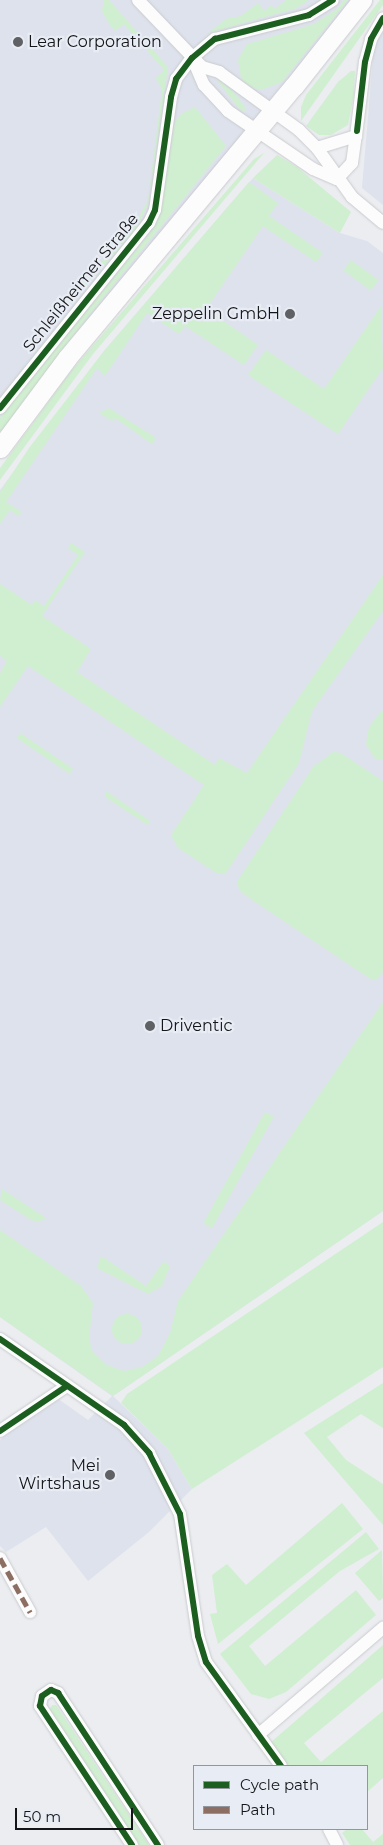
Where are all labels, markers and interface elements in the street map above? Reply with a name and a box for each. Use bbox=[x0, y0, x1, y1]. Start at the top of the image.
place label: Lear Corporation bbox=[28, 32, 162, 52]
marker: Lear Corporation bbox=[12, 36, 24, 48]
street label: Schleißheimer Straße bbox=[19, 210, 143, 356]
place label: Zeppelin GmbH bbox=[152, 304, 280, 324]
marker: Zeppelin GmbH bbox=[284, 308, 296, 320]
place label: Driventic bbox=[160, 1016, 233, 1036]
marker: Driventic bbox=[144, 1020, 156, 1032]
place label: Mei Wirtshaus bbox=[18, 1456, 100, 1494]
marker: Mei Wirtshaus bbox=[104, 1469, 116, 1481]
legend bbox=[193, 1765, 368, 1830]
text: Cycle path bbox=[240, 1775, 319, 1794]
scale bar bbox=[18, 1798, 135, 1830]
text: Path bbox=[240, 1800, 276, 1819]
text: 50 m bbox=[23, 1807, 61, 1826]

